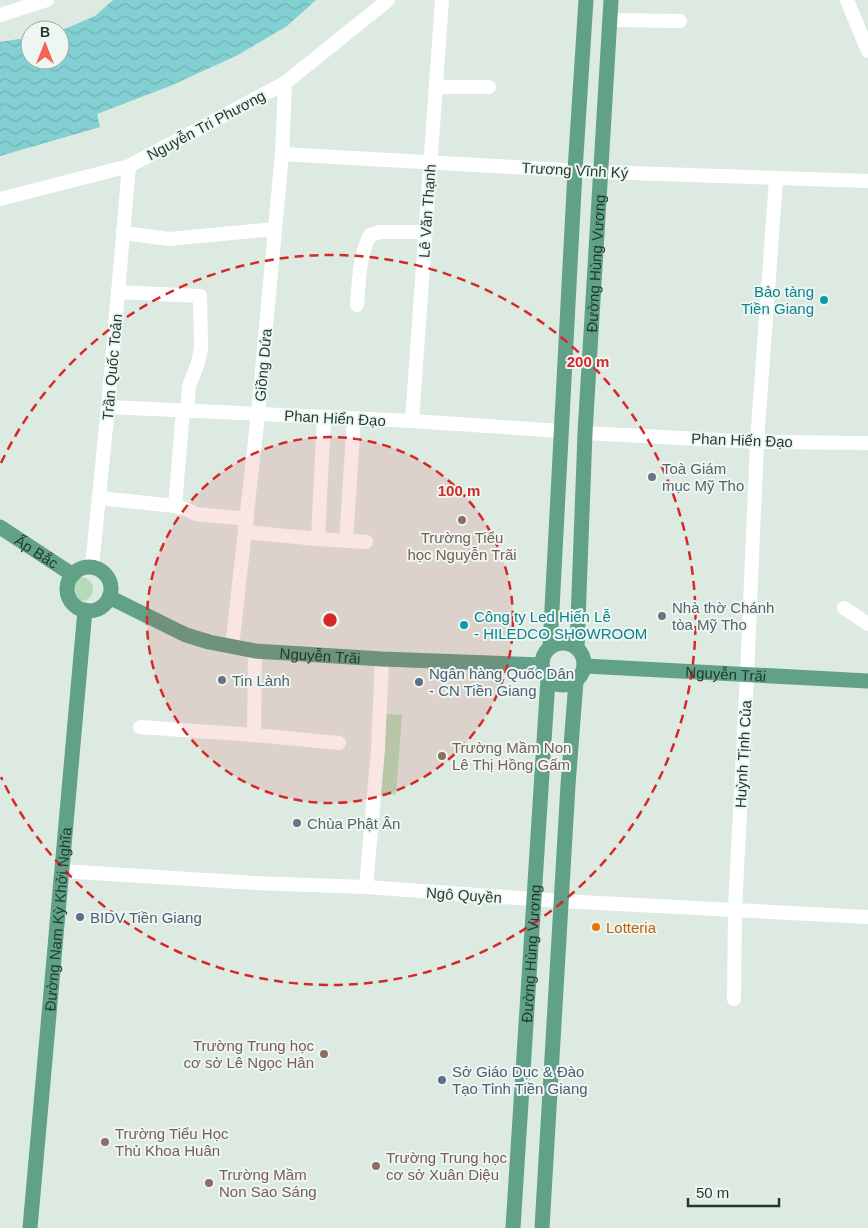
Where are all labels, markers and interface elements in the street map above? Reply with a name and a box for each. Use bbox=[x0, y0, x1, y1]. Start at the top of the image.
north arrow bbox=[20, 20, 70, 70]
text: B bbox=[40, 24, 50, 40]
street label: Nguyễn Tri Phương bbox=[144, 87, 268, 163]
street label: Trương Vĩnh Ký bbox=[521, 159, 629, 181]
street label: Lê Văn Thạnh bbox=[415, 164, 439, 258]
street label: Đường Hùng Vương bbox=[583, 194, 608, 333]
place label: Bảo tàng Tiền Giang bbox=[741, 283, 814, 317]
marker: Bảo tàng Tiền Giang bbox=[818, 294, 830, 306]
street label: Trần Quốc Toản bbox=[99, 313, 125, 421]
street label: Giồng Dứa bbox=[251, 327, 275, 402]
text: 200 m bbox=[567, 353, 609, 370]
street label: Phan Hiển Đạo bbox=[284, 407, 386, 429]
street label: Phan Hiển Đạo bbox=[691, 430, 793, 450]
place label: Toà Giám mục Mỹ Tho bbox=[662, 460, 744, 494]
marker: Toà Giám mục Mỹ Tho bbox=[646, 471, 658, 483]
text: 100 m bbox=[438, 482, 480, 499]
marker: Trường Tiểu học Nguyễn Trãi bbox=[456, 514, 468, 526]
place label: Trường Tiểu học Nguyễn Trãi bbox=[407, 529, 517, 563]
street label: Ấp Bắc bbox=[12, 531, 62, 572]
place label: Nhà thờ Chánh tòa Mỹ Tho bbox=[672, 599, 774, 633]
place label: Công ty Led Hiến Lễ - HILEDCO SHOWROOM bbox=[474, 608, 647, 642]
marker: Nhà thờ Chánh tòa Mỹ Tho bbox=[656, 610, 668, 622]
centre of rings bbox=[321, 611, 339, 629]
marker: Công ty Led Hiến Lễ - HILEDCO SHOWROOM bbox=[458, 619, 470, 631]
street label: Nguyễn Trãi bbox=[279, 644, 361, 666]
street label: Nguyễn Trãi bbox=[685, 663, 767, 684]
place label: Ngân hàng Quốc Dân - CN Tiền Giang bbox=[429, 665, 574, 699]
place label: Tin Lành bbox=[232, 672, 290, 689]
marker: Tin Lành bbox=[216, 674, 228, 686]
marker: Ngân hàng Quốc Dân - CN Tiền Giang bbox=[413, 676, 425, 688]
street label: Huỳnh Tịnh Của bbox=[732, 699, 754, 808]
place label: Trường Mầm Non Lê Thị Hồng Gấm bbox=[452, 739, 571, 773]
marker: Trường Mầm Non Lê Thị Hồng Gấm bbox=[436, 750, 448, 762]
place label: Chùa Phật Ân bbox=[307, 815, 400, 832]
marker: Chùa Phật Ân bbox=[291, 817, 303, 829]
street label: Đường Nam Kỳ Khởi Nghĩa bbox=[41, 826, 74, 1012]
street label: Ngô Quyền bbox=[426, 884, 502, 906]
street label: Đường Hùng Vương bbox=[518, 884, 543, 1023]
place label: BIDV Tiền Giang bbox=[90, 909, 202, 926]
marker: BIDV Tiền Giang bbox=[74, 911, 86, 923]
place label: Lotteria bbox=[606, 919, 657, 936]
marker: Lotteria bbox=[590, 921, 602, 933]
place label: Trường Trung học cơ sở Lê Ngọc Hân bbox=[183, 1037, 314, 1071]
marker: Trường Trung học cơ sở Lê Ngọc Hân bbox=[318, 1048, 330, 1060]
place label: Sở Giáo Dục & Đào Tạo Tỉnh Tiền Giang bbox=[452, 1063, 588, 1097]
marker: Sở Giáo Dục & Đào Tạo Tỉnh Tiền Giang bbox=[436, 1074, 448, 1086]
place label: Trường Tiểu Học Thủ Khoa Huân bbox=[115, 1125, 229, 1159]
marker: Trường Tiểu Học Thủ Khoa Huân bbox=[99, 1136, 111, 1148]
place label: Trường Trung học cơ sở Xuân Diệu bbox=[386, 1149, 508, 1183]
marker: Trường Trung học cơ sở Xuân Diệu bbox=[370, 1160, 382, 1172]
place label: Trường Mầm Non Sao Sáng bbox=[219, 1166, 317, 1200]
scale bar bbox=[688, 1176, 779, 1208]
marker: Trường Mầm Non Sao Sáng bbox=[203, 1177, 215, 1189]
text: 50 m bbox=[696, 1184, 729, 1201]

